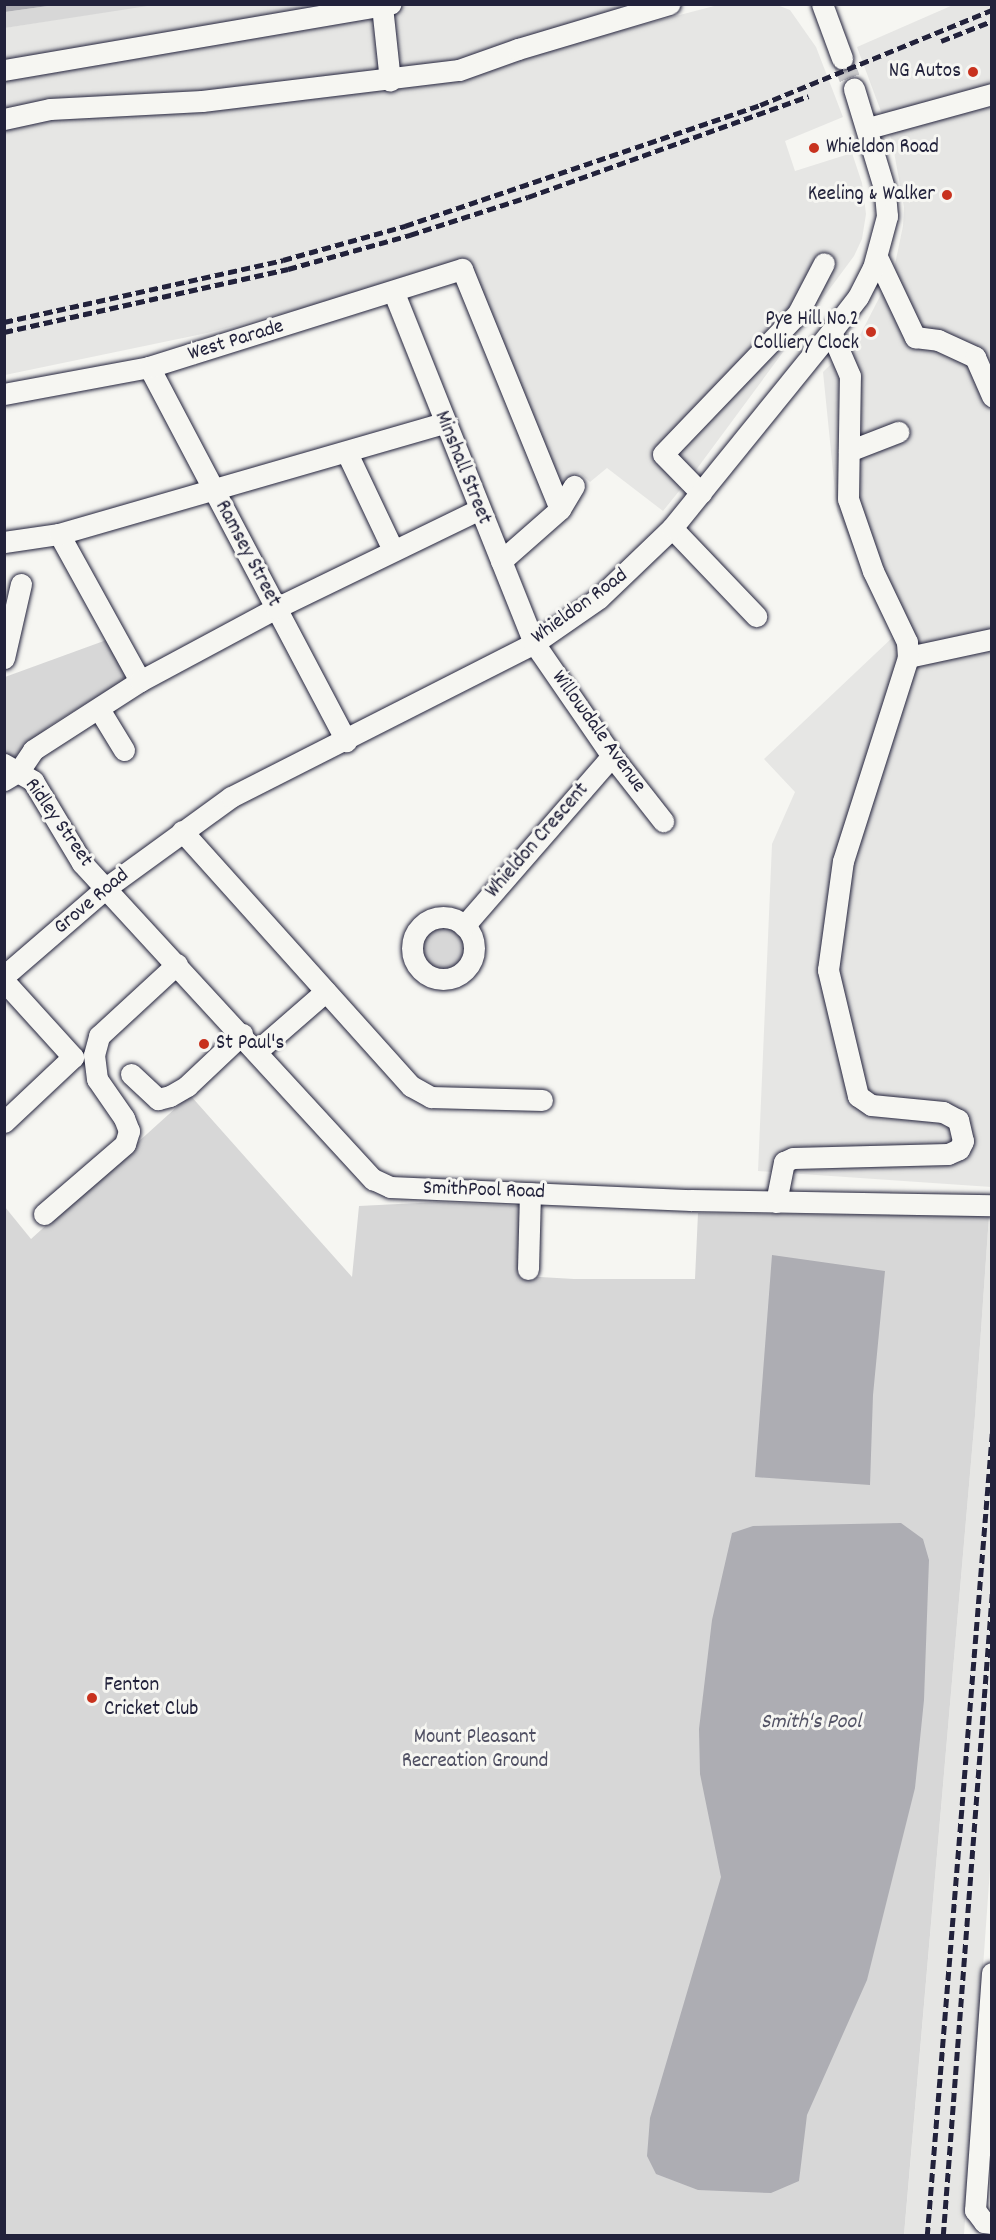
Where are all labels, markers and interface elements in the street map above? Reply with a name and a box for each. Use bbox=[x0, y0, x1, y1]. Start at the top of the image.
place label: NG Autos bbox=[889, 59, 961, 85]
marker: NG Autos bbox=[966, 65, 980, 79]
place label: Whieldon Road bbox=[826, 135, 939, 161]
marker: Whieldon Road bbox=[807, 141, 821, 155]
place label: Keeling & Walker bbox=[808, 182, 935, 208]
marker: Keeling & Walker bbox=[940, 188, 954, 202]
place label: Pye Hill No.2 Colliery Clock bbox=[753, 307, 859, 357]
street label: West Parade bbox=[185, 315, 287, 367]
marker: Pye Hill No.2 Colliery Clock bbox=[864, 325, 878, 339]
street label: Minshall Street bbox=[428, 408, 496, 528]
street label: Ramsey Street bbox=[208, 496, 286, 612]
street label: Whieldon Road bbox=[527, 564, 633, 650]
street label: Willowdale Avenue bbox=[545, 666, 651, 798]
street label: Ridley Street bbox=[18, 774, 98, 872]
street label: Whieldon Crescent bbox=[481, 778, 595, 904]
street label: Grove Road bbox=[49, 863, 135, 941]
place label: St Paul's bbox=[216, 1031, 284, 1057]
marker: St Paul's bbox=[197, 1037, 211, 1051]
street label: SmithPool Road bbox=[422, 1176, 546, 1206]
place label: Fenton Cricket Club bbox=[104, 1673, 198, 1723]
marker: Fenton Cricket Club bbox=[85, 1691, 99, 1705]
water label: Smith's Pool bbox=[761, 1710, 861, 1736]
park label: Mount Pleasant Recreation Ground bbox=[402, 1725, 548, 1775]

